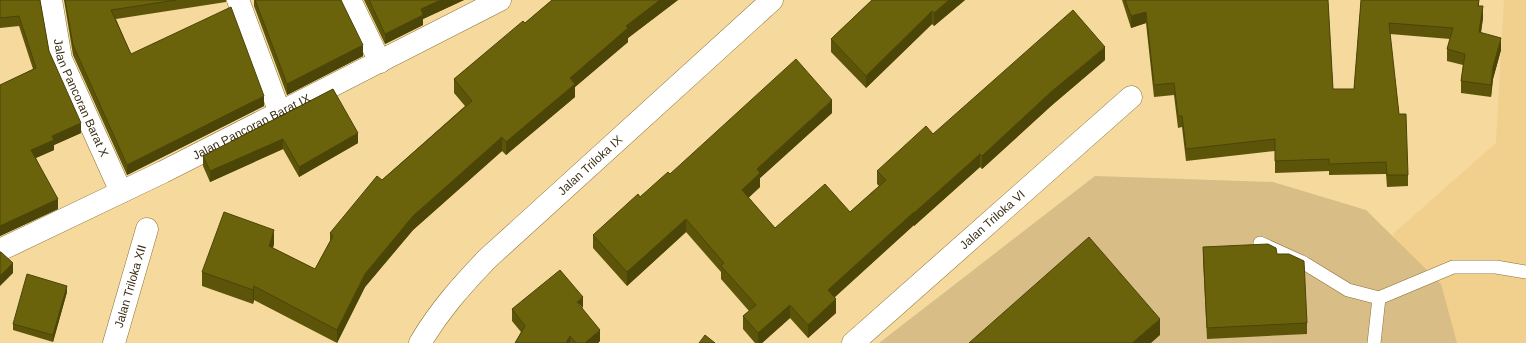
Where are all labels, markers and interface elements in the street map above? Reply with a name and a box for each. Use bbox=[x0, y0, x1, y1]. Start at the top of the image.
street label: Jalan Pancoran Barat X bbox=[51, 38, 111, 159]
street label: Jalan Pancoran Barat IX bbox=[190, 91, 313, 163]
street label: Jalan Triloka IX bbox=[555, 132, 625, 198]
street label: Jalan Triloka VI bbox=[957, 187, 1028, 252]
street label: Jalan Triloka XII bbox=[112, 243, 149, 329]

